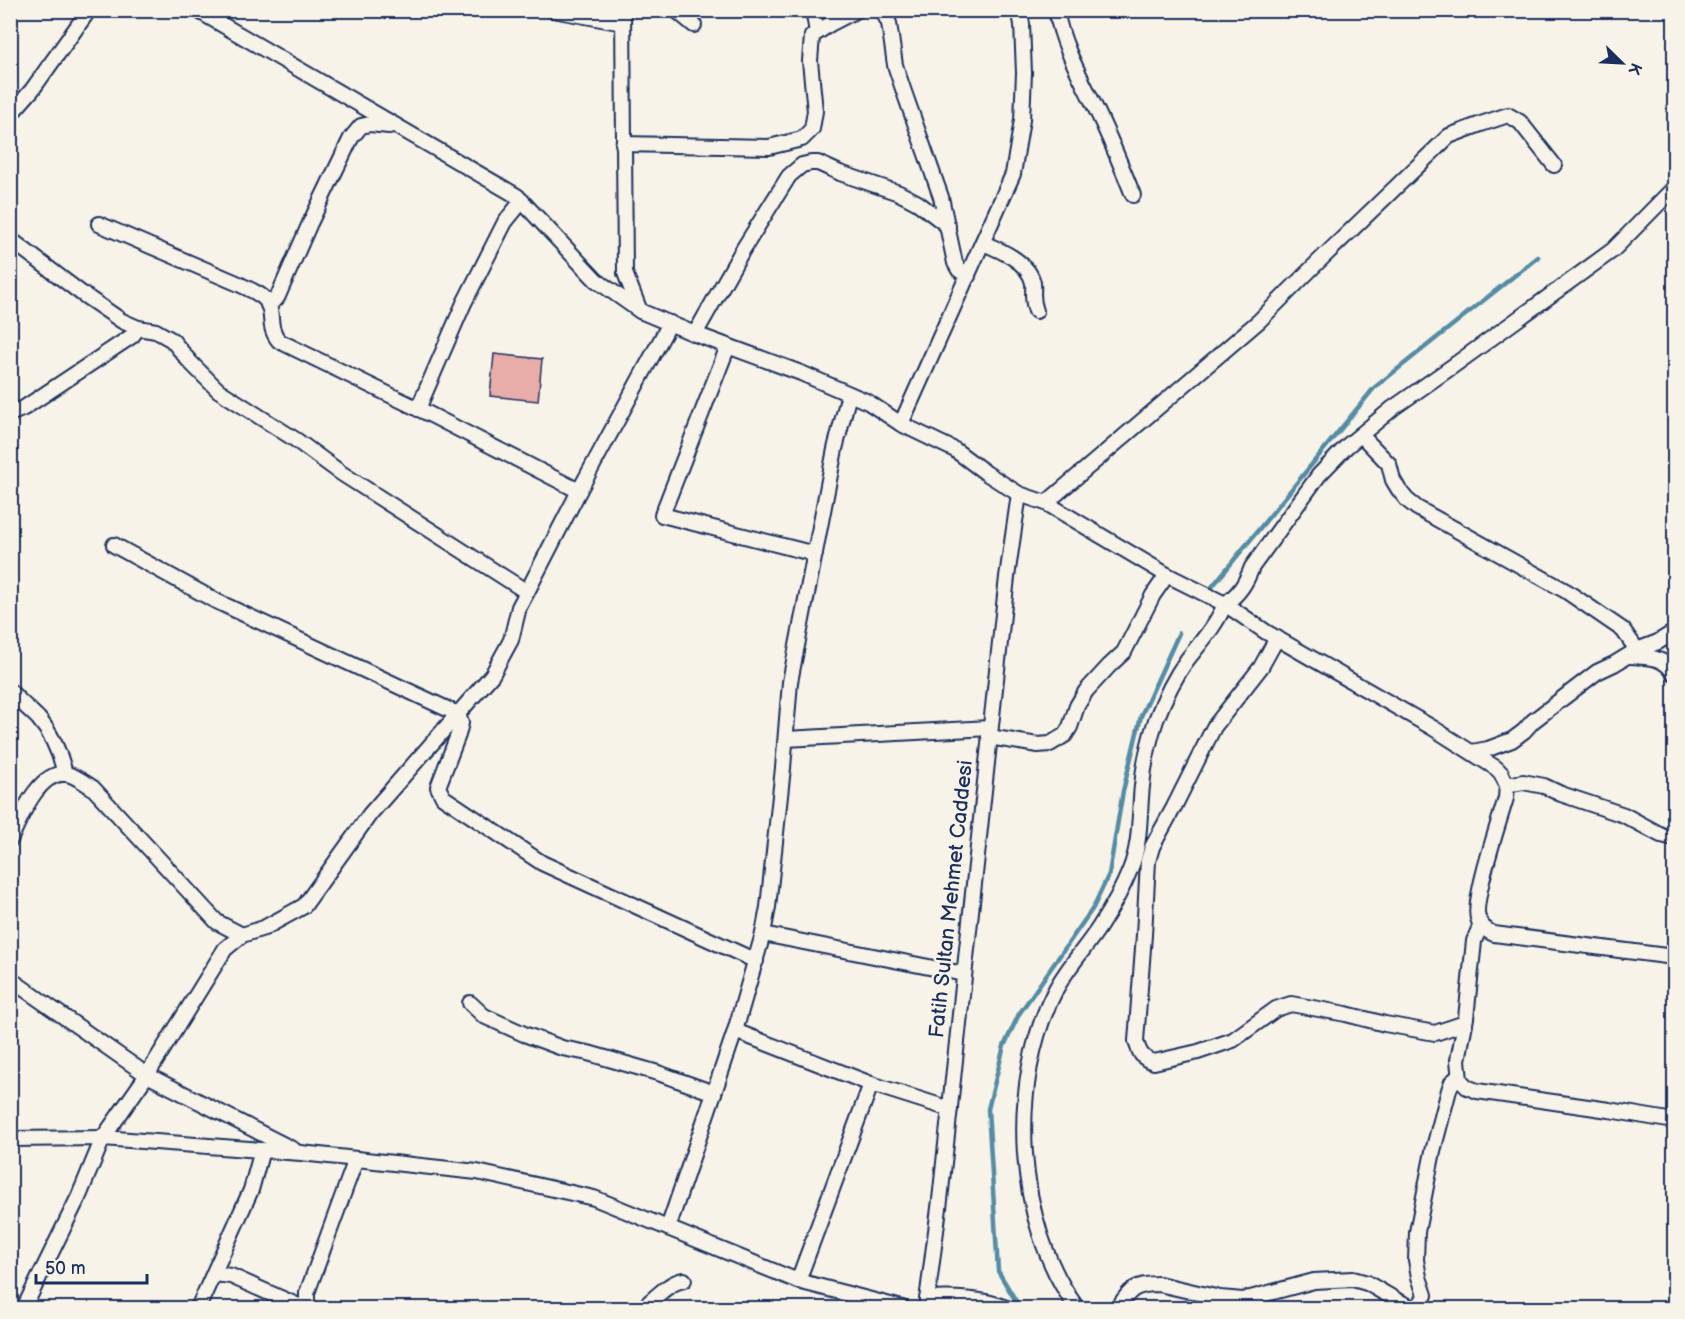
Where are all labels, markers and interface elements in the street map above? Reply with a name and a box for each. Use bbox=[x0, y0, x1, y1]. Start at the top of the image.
north arrow bbox=[1592, 33, 1652, 93]
text: K bbox=[1623, 60, 1645, 77]
street label: Fatih Sultan Mehmet Caddesi bbox=[924, 759, 978, 1039]
scale bar bbox=[36, 1247, 147, 1285]
text: 50 m bbox=[45, 1258, 86, 1279]

